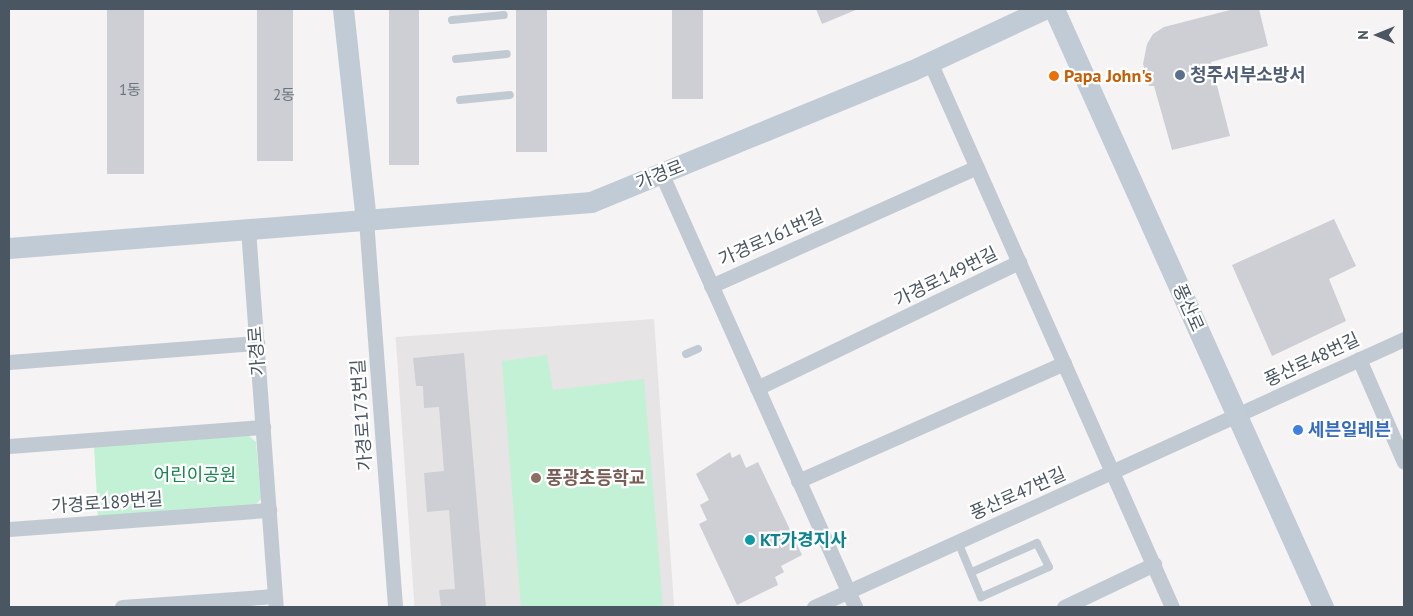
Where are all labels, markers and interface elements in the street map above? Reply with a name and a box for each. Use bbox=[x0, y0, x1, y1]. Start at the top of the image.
north arrow bbox=[1353, 10, 1403, 60]
text: N bbox=[1354, 30, 1372, 40]
place label: 청주서부소방서 bbox=[1190, 64, 1306, 86]
place label: Papa John's bbox=[1064, 65, 1152, 87]
marker: 청주서부소방서 bbox=[1174, 69, 1186, 81]
marker: Papa John's bbox=[1048, 70, 1060, 82]
house number: 1동 bbox=[119, 81, 141, 99]
house number: 2동 bbox=[273, 86, 295, 104]
street label: 가경로 bbox=[633, 156, 687, 194]
street label: 가경로161번길 bbox=[715, 205, 827, 271]
street label: 가경로149번길 bbox=[891, 243, 1001, 311]
street label: 풍산로 bbox=[1168, 281, 1208, 335]
street label: 가경로 bbox=[244, 325, 270, 377]
street label: 풍산로48번길 bbox=[1261, 329, 1363, 391]
street label: 가경로173번길 bbox=[347, 358, 377, 472]
place label: 세븐일레븐 bbox=[1308, 419, 1391, 441]
marker: 세븐일레븐 bbox=[1292, 424, 1304, 436]
street label: 풍산로47번길 bbox=[967, 463, 1069, 525]
park label: 어린이공원 bbox=[154, 464, 236, 486]
place label: 풍광초등학교 bbox=[546, 467, 645, 489]
marker: 풍광초등학교 bbox=[530, 472, 542, 484]
street label: 가경로189번길 bbox=[50, 488, 164, 518]
place label: KT가경지사 bbox=[760, 529, 847, 551]
marker: KT가경지사 bbox=[744, 534, 756, 546]

